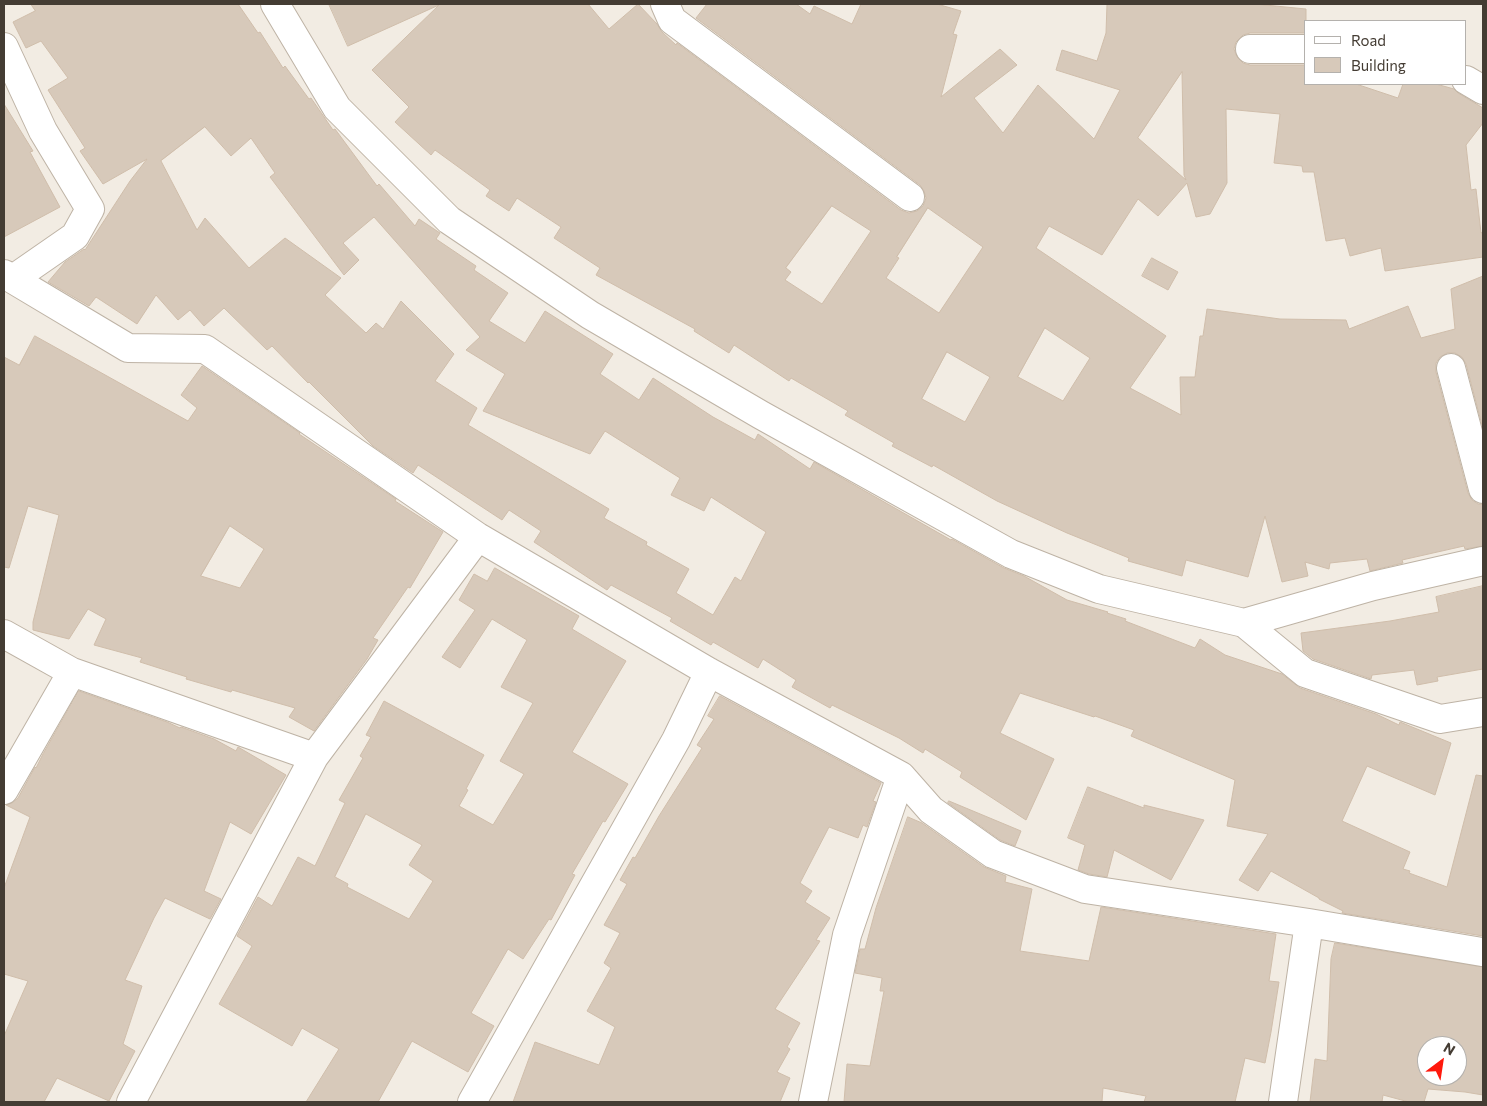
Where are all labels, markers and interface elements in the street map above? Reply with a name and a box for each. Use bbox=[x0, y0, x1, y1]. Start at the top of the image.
legend bbox=[1304, 20, 1467, 85]
text: Road bbox=[1351, 31, 1386, 49]
text: Building bbox=[1351, 56, 1406, 74]
north arrow bbox=[1417, 1036, 1467, 1086]
text: N bbox=[1441, 1039, 1458, 1059]

